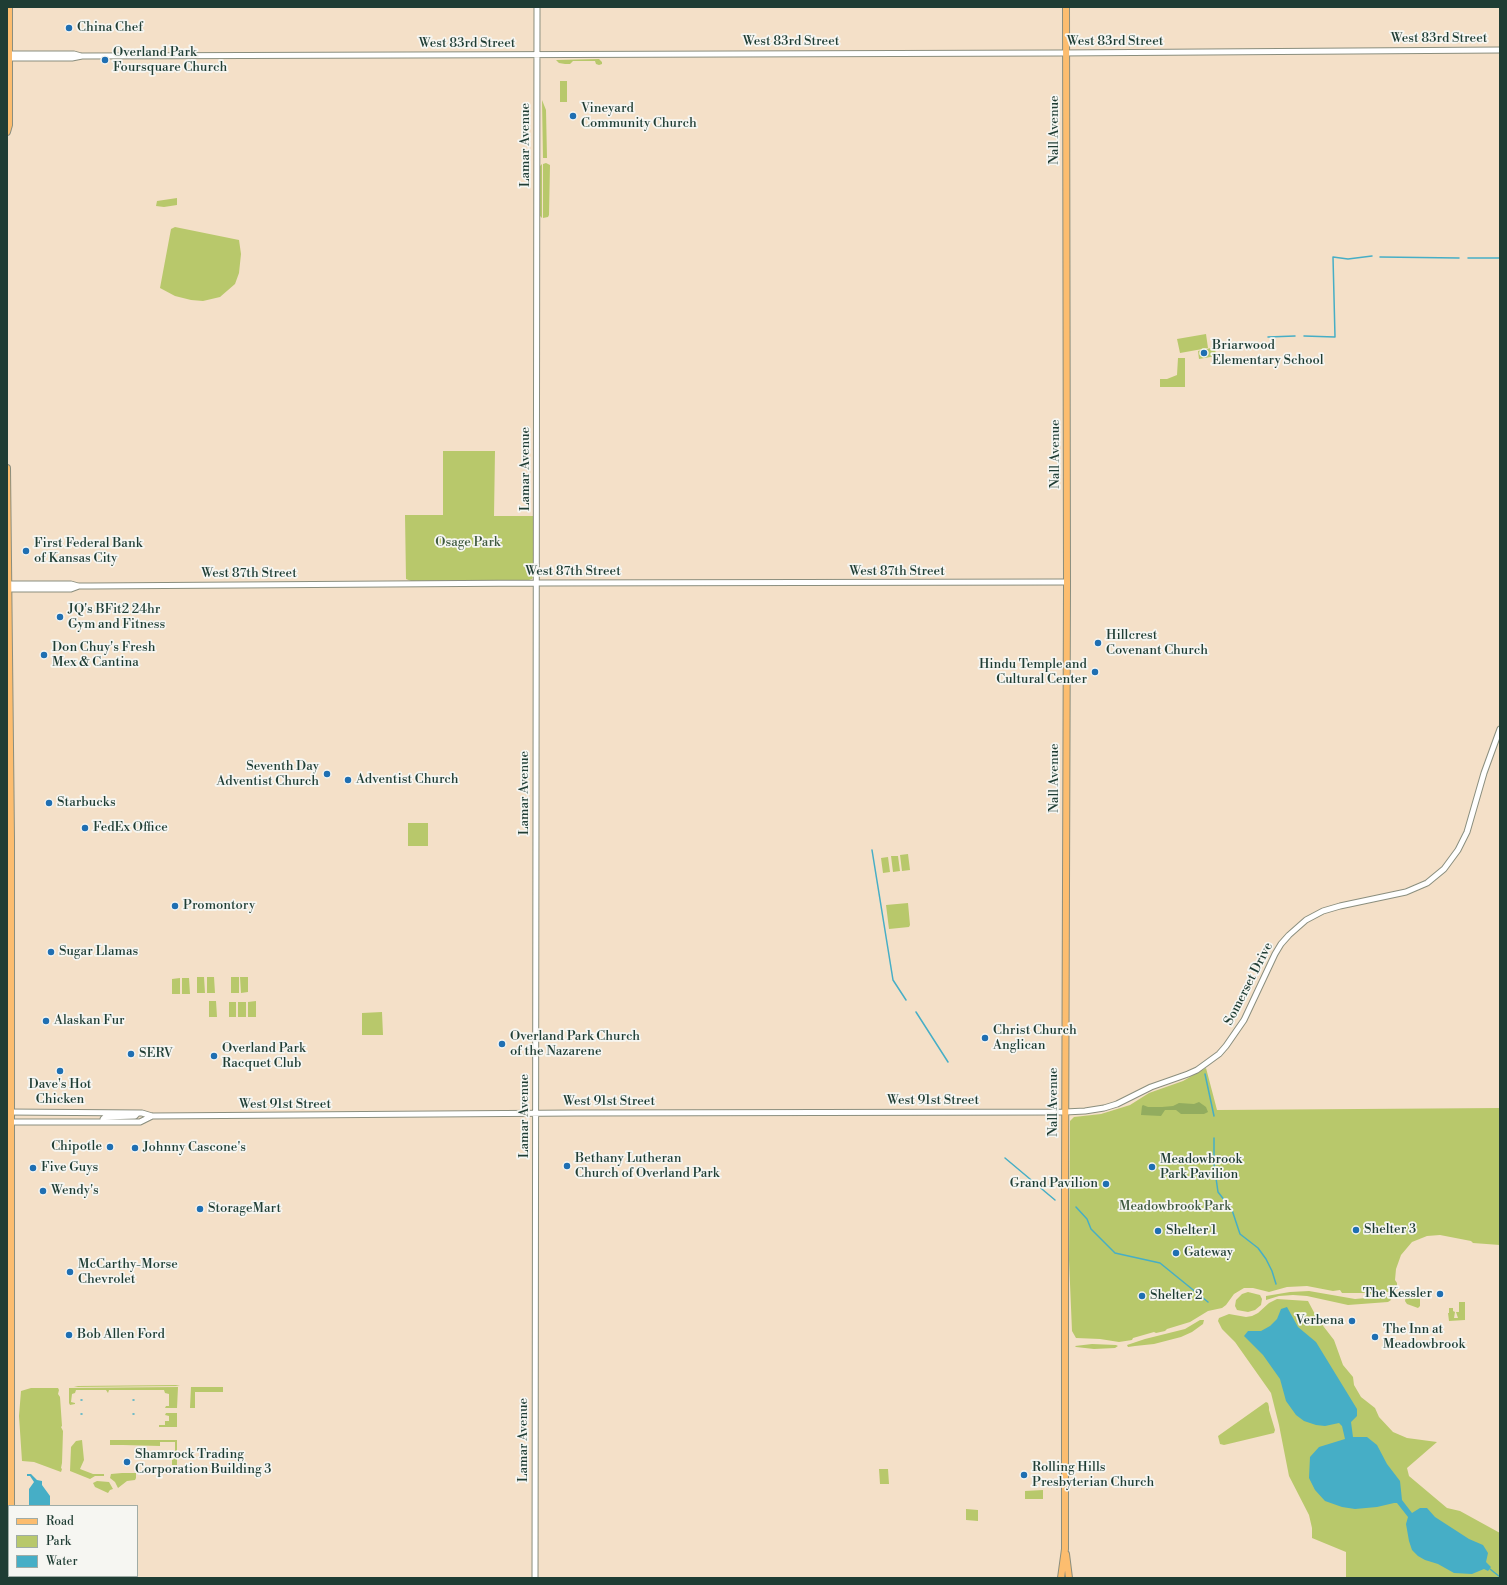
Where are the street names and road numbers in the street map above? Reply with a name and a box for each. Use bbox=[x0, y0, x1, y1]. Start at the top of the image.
street label: West 83rd Street bbox=[1391, 31, 1487, 47]
street label: West 83rd Street bbox=[743, 34, 839, 50]
street label: West 83rd Street bbox=[1067, 34, 1163, 50]
street label: West 83rd Street bbox=[419, 36, 515, 52]
street label: Nall Avenue bbox=[1047, 95, 1063, 165]
street label: Lamar Avenue bbox=[518, 103, 534, 187]
street label: Nall Avenue bbox=[1048, 419, 1064, 489]
street label: Lamar Avenue bbox=[518, 427, 534, 511]
street label: West 87th Street bbox=[525, 564, 621, 580]
street label: West 87th Street bbox=[849, 564, 945, 580]
street label: West 87th Street bbox=[201, 566, 297, 582]
street label: Nall Avenue bbox=[1047, 743, 1063, 813]
street label: Lamar Avenue bbox=[517, 751, 533, 835]
street label: Somerset Drive bbox=[1221, 940, 1277, 1028]
street label: Nall Avenue bbox=[1046, 1067, 1062, 1137]
street label: Lamar Avenue bbox=[517, 1074, 533, 1158]
street label: West 91st Street bbox=[887, 1093, 979, 1109]
street label: West 91st Street bbox=[563, 1094, 655, 1110]
street label: West 91st Street bbox=[239, 1097, 331, 1113]
street label: Lamar Avenue bbox=[516, 1398, 532, 1482]

